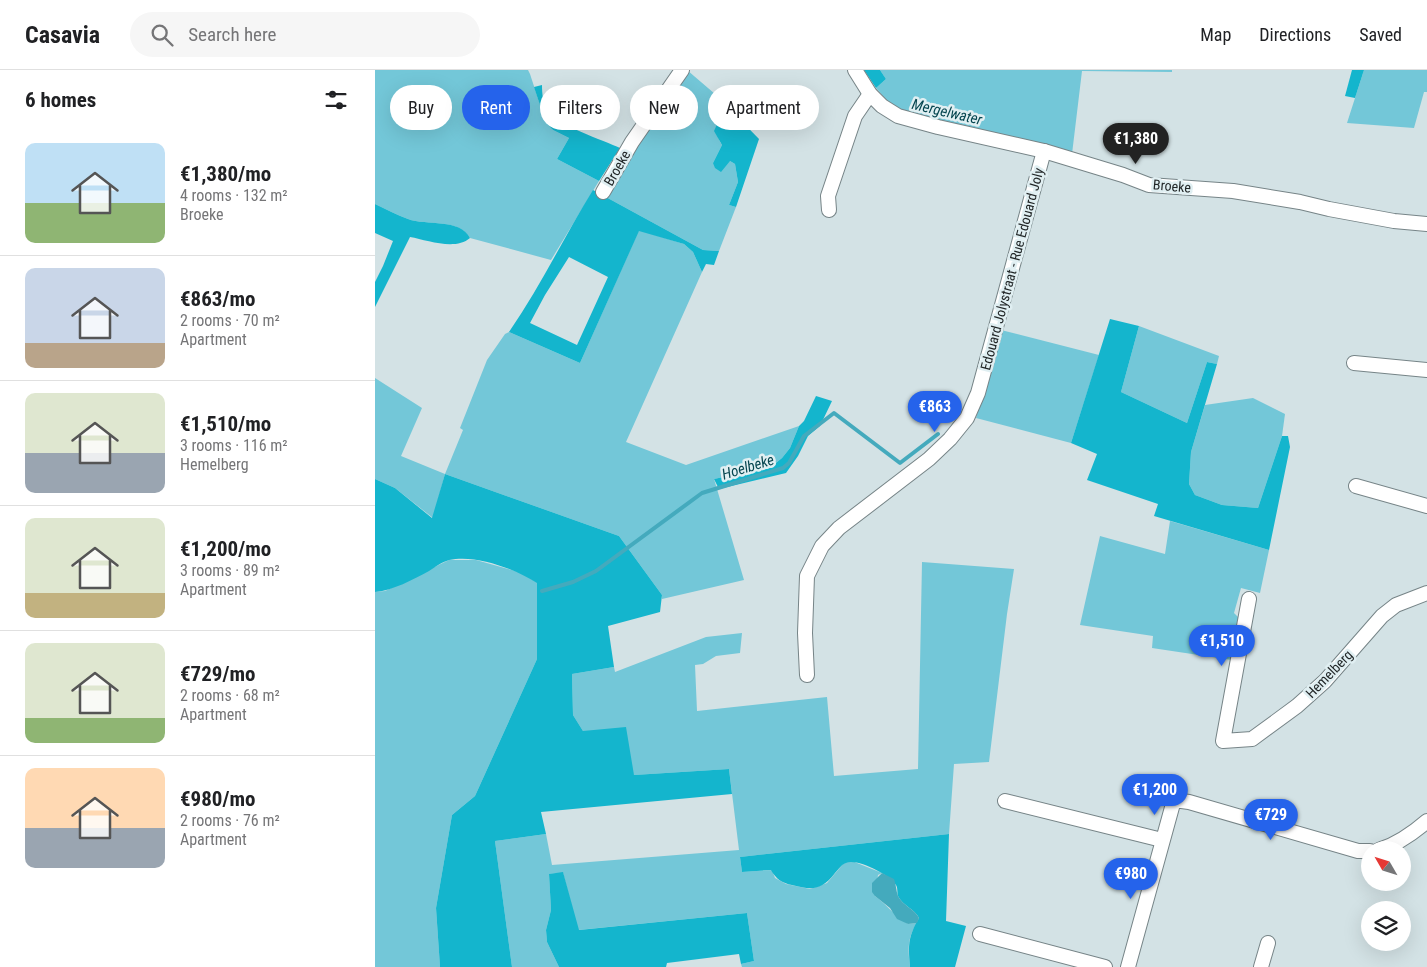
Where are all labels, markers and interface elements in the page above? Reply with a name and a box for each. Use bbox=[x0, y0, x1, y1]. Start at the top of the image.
search box bbox=[130, 12, 480, 57]
text: Casavia bbox=[25, 21, 100, 49]
icon: search bbox=[148, 21, 176, 49]
text: Search here bbox=[188, 23, 277, 46]
text: Map bbox=[1200, 24, 1231, 45]
text: Directions bbox=[1259, 24, 1331, 45]
text: Saved bbox=[1359, 24, 1402, 45]
chip: Buy bbox=[390, 85, 452, 130]
chip: Rent bbox=[462, 85, 530, 130]
chip: Filters bbox=[540, 85, 620, 130]
chip: New bbox=[630, 85, 698, 130]
chip: Apartment bbox=[708, 85, 819, 130]
icon: filters bbox=[322, 86, 350, 114]
text: 6 homes bbox=[25, 88, 96, 112]
water label: Mergelwater bbox=[910, 95, 984, 129]
pin: €1,380 bbox=[1095, 122, 1177, 165]
text: €1,380 bbox=[1114, 129, 1158, 148]
street label: Broeke bbox=[601, 147, 634, 189]
text: €1,380/mo bbox=[180, 162, 271, 186]
icon: home bbox=[65, 163, 125, 223]
street label: Edouard Jolystraat - Rue Edouard Joly bbox=[977, 166, 1047, 372]
street label: Broeke bbox=[1152, 176, 1192, 196]
text: 4 rooms · 132 m² bbox=[180, 186, 288, 205]
text: Broeke bbox=[180, 205, 224, 224]
text: €863/mo bbox=[180, 287, 255, 311]
icon: home bbox=[65, 288, 125, 348]
text: 2 rooms · 70 m² bbox=[180, 311, 280, 330]
text: Apartment bbox=[180, 330, 247, 349]
pin: €863 bbox=[905, 390, 965, 433]
text: €863 bbox=[919, 397, 951, 416]
text: €1,510/mo bbox=[180, 412, 271, 436]
icon: home bbox=[65, 413, 125, 473]
text: 3 rooms · 116 m² bbox=[180, 436, 288, 455]
water label: Hoelbeke bbox=[720, 450, 776, 483]
text: Hemelberg bbox=[180, 455, 249, 474]
text: €1,200/mo bbox=[180, 537, 271, 561]
icon: home bbox=[65, 538, 125, 598]
text: 3 rooms · 89 m² bbox=[180, 561, 280, 580]
text: Apartment bbox=[180, 580, 247, 599]
pin: €1,510 bbox=[1181, 624, 1263, 667]
text: €1,510 bbox=[1200, 631, 1244, 650]
street label: Hemelberg bbox=[1302, 647, 1356, 701]
text: €729/mo bbox=[180, 662, 255, 686]
icon: home bbox=[65, 663, 125, 723]
text: 2 rooms · 68 m² bbox=[180, 686, 280, 705]
text: Apartment bbox=[180, 705, 247, 724]
pin: €1,200 bbox=[1114, 774, 1196, 816]
text: €1,200 bbox=[1133, 780, 1177, 799]
text: €980/mo bbox=[180, 787, 255, 811]
icon: home bbox=[65, 788, 125, 848]
pin: €729 bbox=[1241, 798, 1301, 841]
text: €729 bbox=[1255, 805, 1287, 824]
text: 2 rooms · 76 m² bbox=[180, 811, 280, 830]
text: Apartment bbox=[180, 830, 247, 849]
north arrow bbox=[1361, 841, 1411, 891]
map controls bbox=[1361, 841, 1411, 951]
pin: €980 bbox=[1101, 858, 1161, 900]
text: €980 bbox=[1115, 864, 1147, 883]
button: layers bbox=[1361, 901, 1411, 951]

